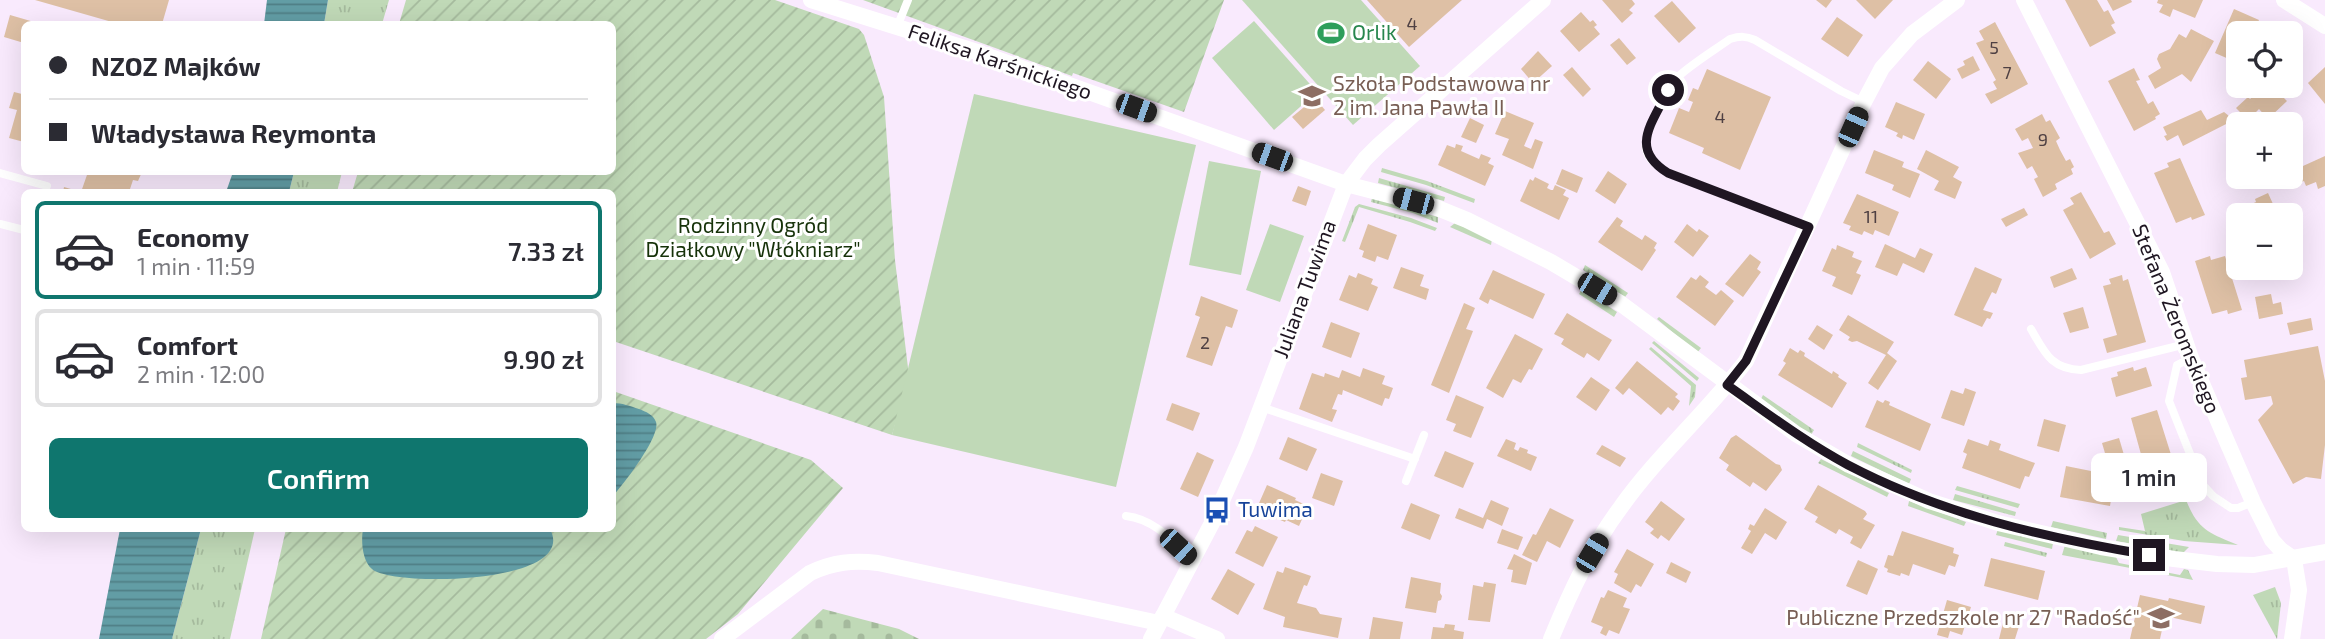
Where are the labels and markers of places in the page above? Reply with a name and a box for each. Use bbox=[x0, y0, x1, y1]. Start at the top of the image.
sports icon: Orlik bbox=[1316, 18, 1346, 48]
place label: Orlik bbox=[1352, 19, 1397, 44]
place label: Szkoła Podstawowa nr 2 im. Jana Pawła II bbox=[1333, 70, 1551, 119]
school or university icon: Szkoła Podstawowa nr 2 im. Jana Pawła II bbox=[1297, 81, 1327, 111]
bus stop icon: Tuwima bbox=[1202, 495, 1232, 525]
place label: Tuwima bbox=[1238, 496, 1313, 521]
school or university icon: Publiczne Przedszkole nr 27 "Radość" bbox=[2146, 603, 2176, 633]
place label: Publiczne Przedszkole nr 27 "Radość" bbox=[1786, 604, 2140, 629]

